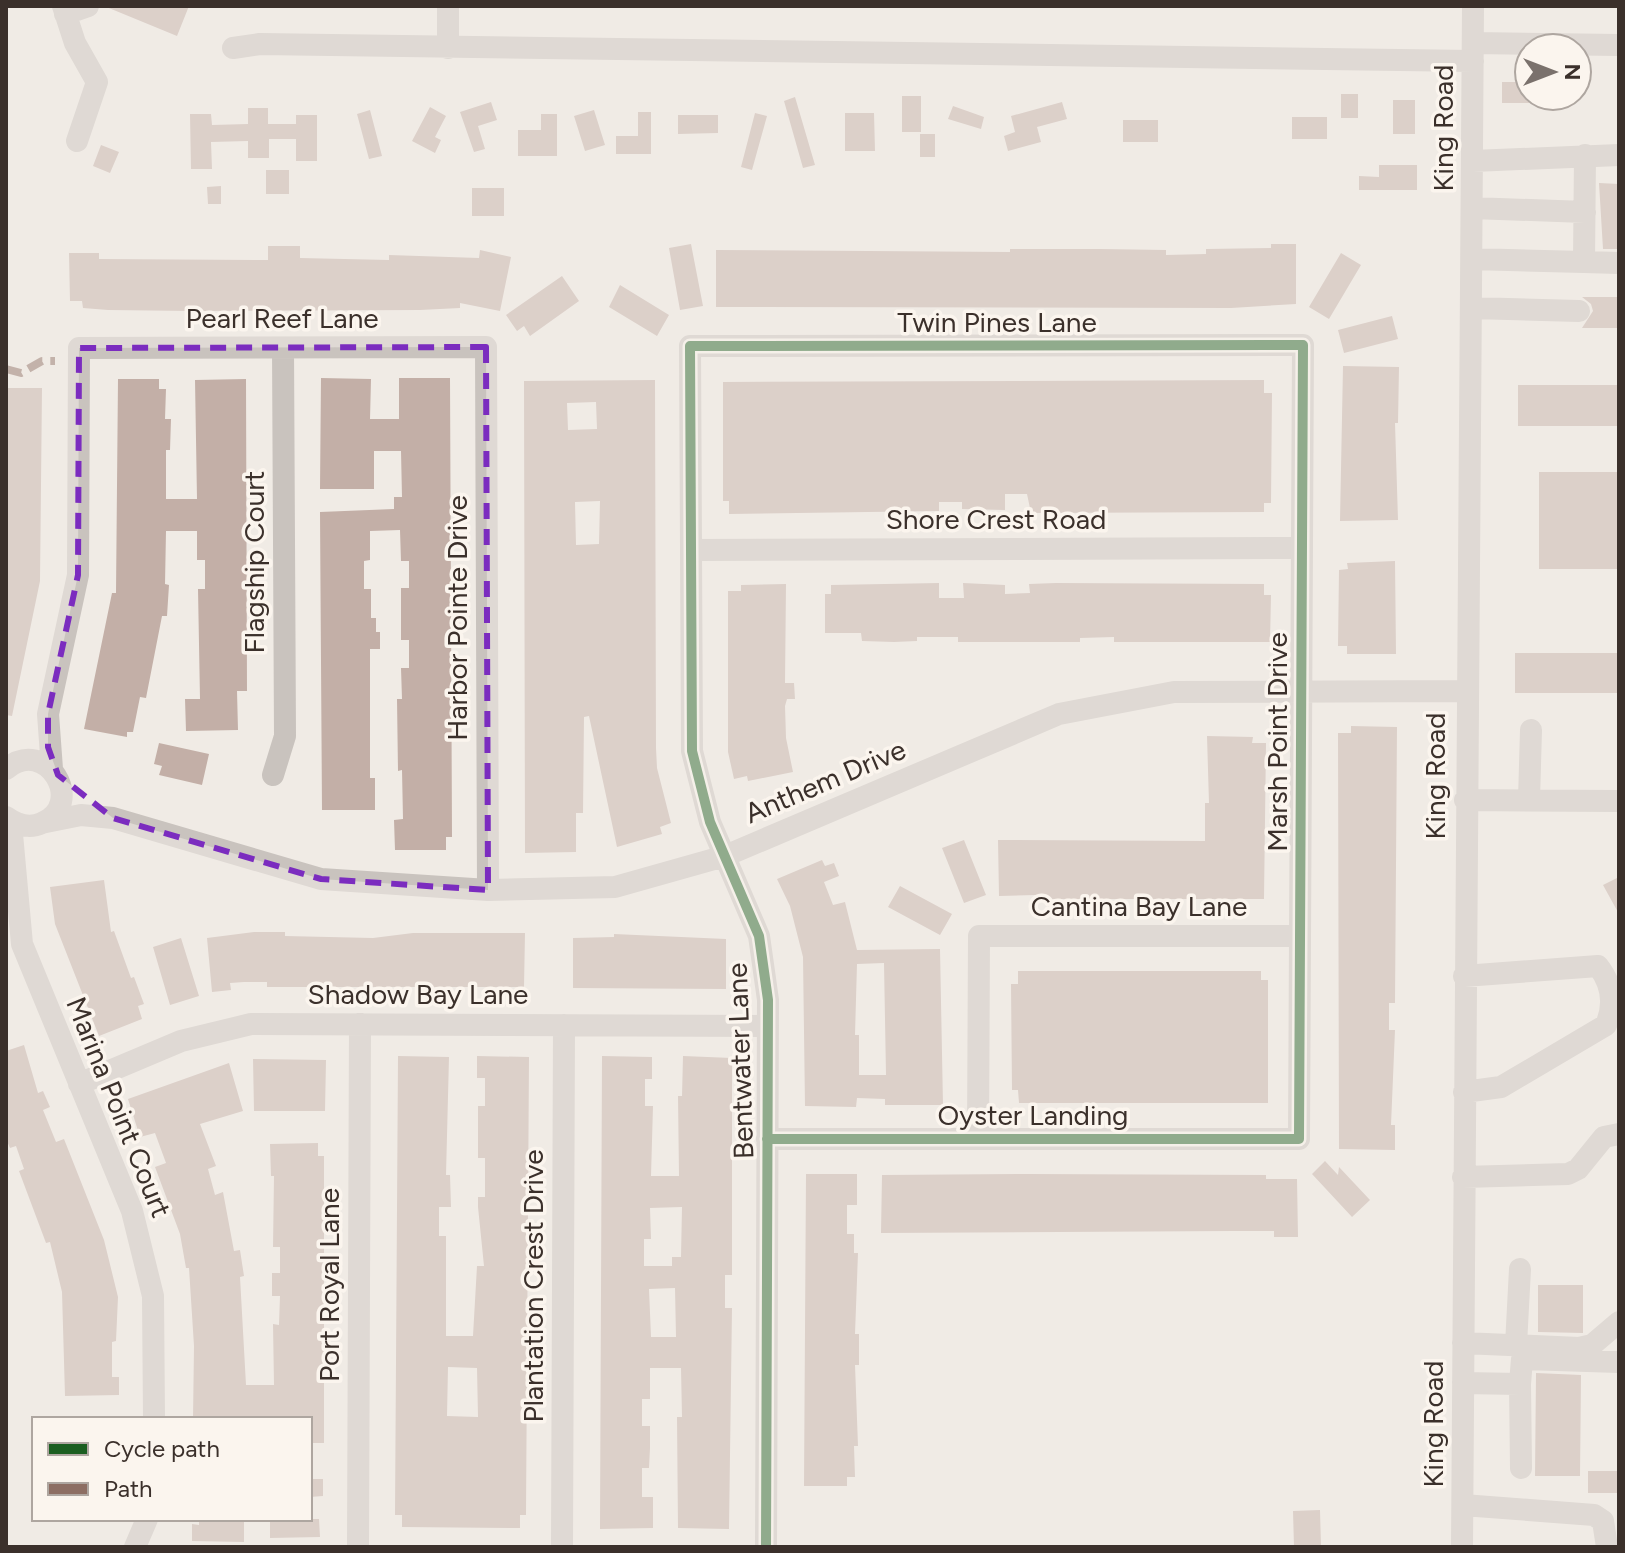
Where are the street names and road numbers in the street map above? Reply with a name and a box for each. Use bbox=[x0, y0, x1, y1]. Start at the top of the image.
street label: King Road bbox=[1426, 64, 1460, 192]
street label: Pearl Reef Lane bbox=[185, 301, 379, 335]
street label: Twin Pines Lane bbox=[897, 305, 1097, 339]
street label: Flagship Court bbox=[237, 471, 271, 653]
street label: Harbor Pointe Drive bbox=[440, 495, 474, 741]
street label: Shore Crest Road bbox=[886, 502, 1106, 536]
street label: Marsh Point Drive bbox=[1260, 632, 1294, 852]
street label: King Road bbox=[1418, 712, 1452, 840]
street label: Anthem Drive bbox=[739, 732, 911, 830]
street label: Cantina Bay Lane bbox=[1031, 889, 1247, 923]
street label: Bentwater Lane bbox=[720, 962, 760, 1160]
street label: Shadow Bay Lane bbox=[308, 977, 528, 1011]
street label: Marina Point Court bbox=[59, 992, 179, 1222]
street label: Oyster Landing bbox=[937, 1098, 1129, 1132]
street label: Plantation Crest Drive bbox=[516, 1149, 550, 1423]
street label: Port Royal Lane bbox=[312, 1188, 346, 1382]
street label: King Road bbox=[1416, 1360, 1450, 1488]

